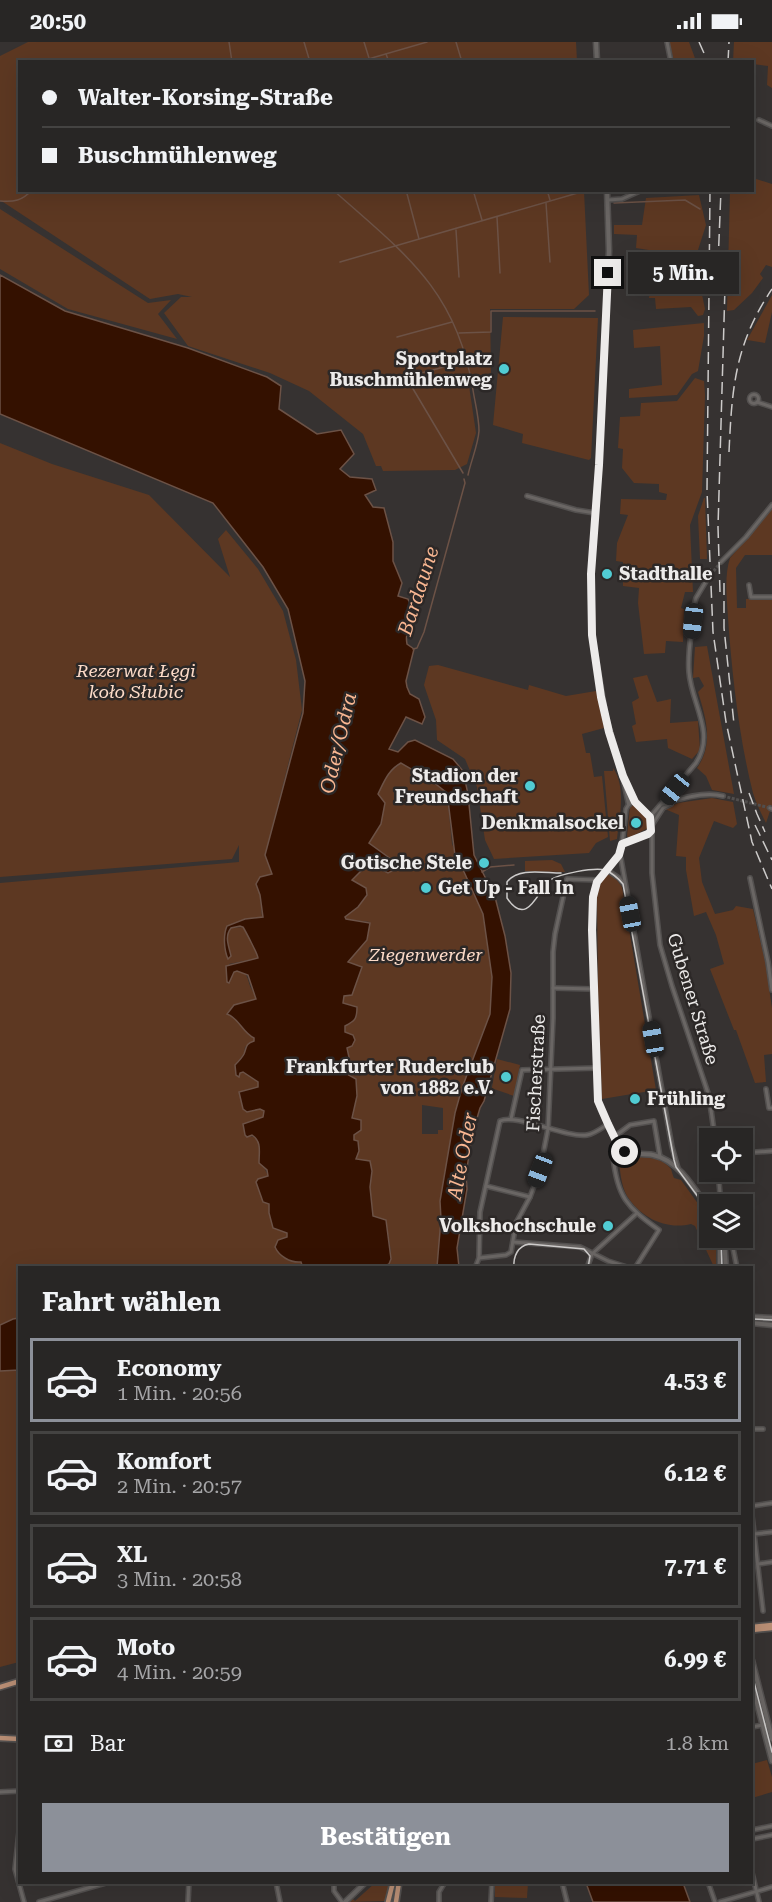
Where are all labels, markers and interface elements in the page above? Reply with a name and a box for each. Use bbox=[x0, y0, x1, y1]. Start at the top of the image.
text: 20:50 bbox=[30, 9, 86, 34]
text: Walter-Korsing-Straße bbox=[78, 85, 333, 110]
text: Buschmühlenweg bbox=[78, 143, 277, 168]
callout: 5 Min. bbox=[629, 252, 740, 294]
route end bbox=[594, 259, 621, 286]
text: 5 Min. bbox=[653, 261, 714, 285]
place label: Sportplatz Buschmühlenweg bbox=[329, 348, 493, 390]
marker: Sportplatz Buschmühlenweg bbox=[497, 362, 511, 376]
water label: Bardaune bbox=[392, 543, 444, 640]
place label: Stadthalle bbox=[619, 563, 713, 584]
marker: Stadthalle bbox=[600, 567, 614, 581]
car bbox=[682, 602, 704, 640]
park label: Rezerwat Łęgi koło Słubic bbox=[75, 660, 196, 702]
water label: Oder/Odra bbox=[315, 690, 361, 796]
place label: Stadion der Freundschaft bbox=[395, 765, 518, 807]
car bbox=[657, 769, 693, 809]
marker: Stadion der Freundschaft bbox=[523, 779, 537, 793]
place label: Denkmalsockel bbox=[481, 812, 624, 833]
marker: Denkmalsockel bbox=[629, 816, 643, 830]
place label: Gotische Stele bbox=[341, 852, 472, 873]
marker: Gotische Stele bbox=[477, 856, 491, 870]
place label: Get Up - Fall In bbox=[438, 877, 574, 898]
marker: Get Up - Fall In bbox=[419, 881, 433, 895]
car bbox=[618, 895, 642, 933]
street label: Gubener Straße bbox=[663, 930, 724, 1067]
park label: Ziegenwerder bbox=[368, 944, 483, 965]
street label: Fischerstraße bbox=[522, 1014, 549, 1132]
car bbox=[641, 1020, 665, 1058]
place label: Frankfurter Ruderclub von 1882 e.V. bbox=[286, 1056, 494, 1098]
marker: Frankfurter Ruderclub von 1882 e.V. bbox=[499, 1070, 513, 1084]
place label: Frühling bbox=[647, 1088, 726, 1109]
marker: Frühling bbox=[628, 1092, 642, 1106]
water label: Alte Oder bbox=[442, 1110, 482, 1203]
map controls bbox=[699, 1128, 753, 1248]
button: locate bbox=[699, 1128, 753, 1182]
route start bbox=[611, 1138, 638, 1165]
car bbox=[525, 1150, 555, 1190]
button: layers bbox=[699, 1194, 753, 1248]
place label: Volkshochschule bbox=[439, 1215, 596, 1236]
marker: Volkshochschule bbox=[601, 1219, 615, 1233]
text: Fahrt wählen bbox=[42, 1286, 221, 1318]
icon: car bbox=[45, 1353, 99, 1407]
text: Economy bbox=[117, 1356, 221, 1381]
text: 4.53 € bbox=[664, 1368, 726, 1393]
text: 1 Min. · 20:56 bbox=[117, 1381, 242, 1405]
icon: car bbox=[45, 1446, 99, 1500]
text: Komfort bbox=[117, 1449, 212, 1474]
text: 6.12 € bbox=[664, 1461, 726, 1486]
text: 2 Min. · 20:57 bbox=[117, 1474, 242, 1498]
icon: car bbox=[45, 1539, 99, 1593]
text: XL bbox=[117, 1542, 147, 1567]
text: 7.71 € bbox=[664, 1554, 726, 1579]
text: 3 Min. · 20:58 bbox=[117, 1567, 242, 1591]
icon: car bbox=[45, 1632, 99, 1686]
text: Moto bbox=[117, 1635, 175, 1660]
text: 6.99 € bbox=[664, 1647, 726, 1672]
text: 4 Min. · 20:59 bbox=[117, 1660, 242, 1684]
icon: cash bbox=[42, 1727, 75, 1760]
text: Bar bbox=[90, 1731, 126, 1756]
text: 1.8 km bbox=[665, 1731, 729, 1755]
button: Bestätigen bbox=[42, 1803, 729, 1872]

